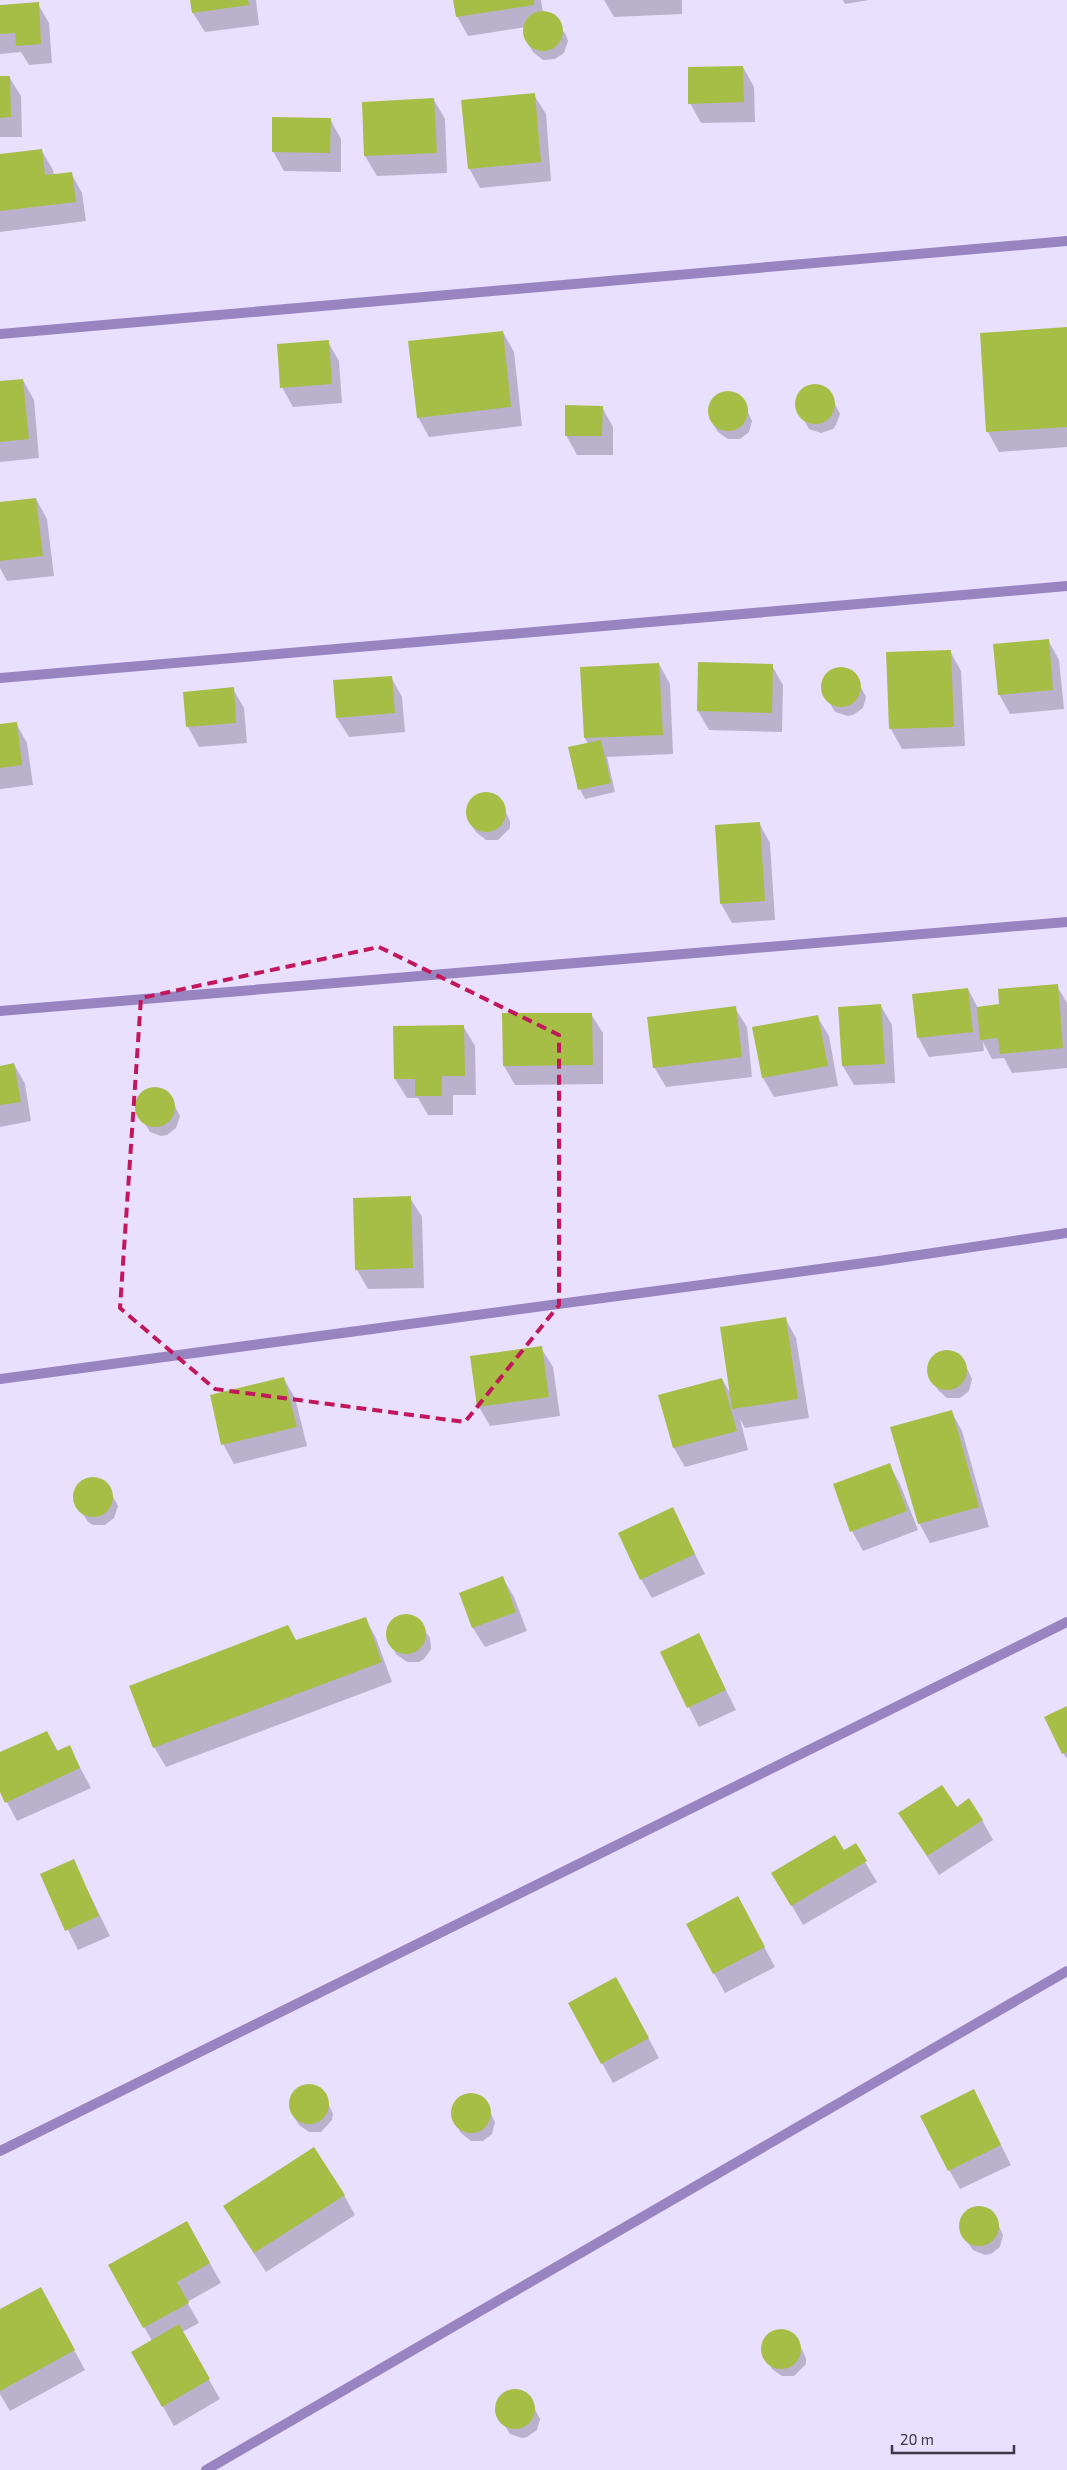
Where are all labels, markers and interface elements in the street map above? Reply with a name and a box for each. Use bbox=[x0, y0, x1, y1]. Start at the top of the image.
scale bar bbox=[892, 2422, 1014, 2454]
text: 20 m bbox=[900, 2430, 934, 2448]

